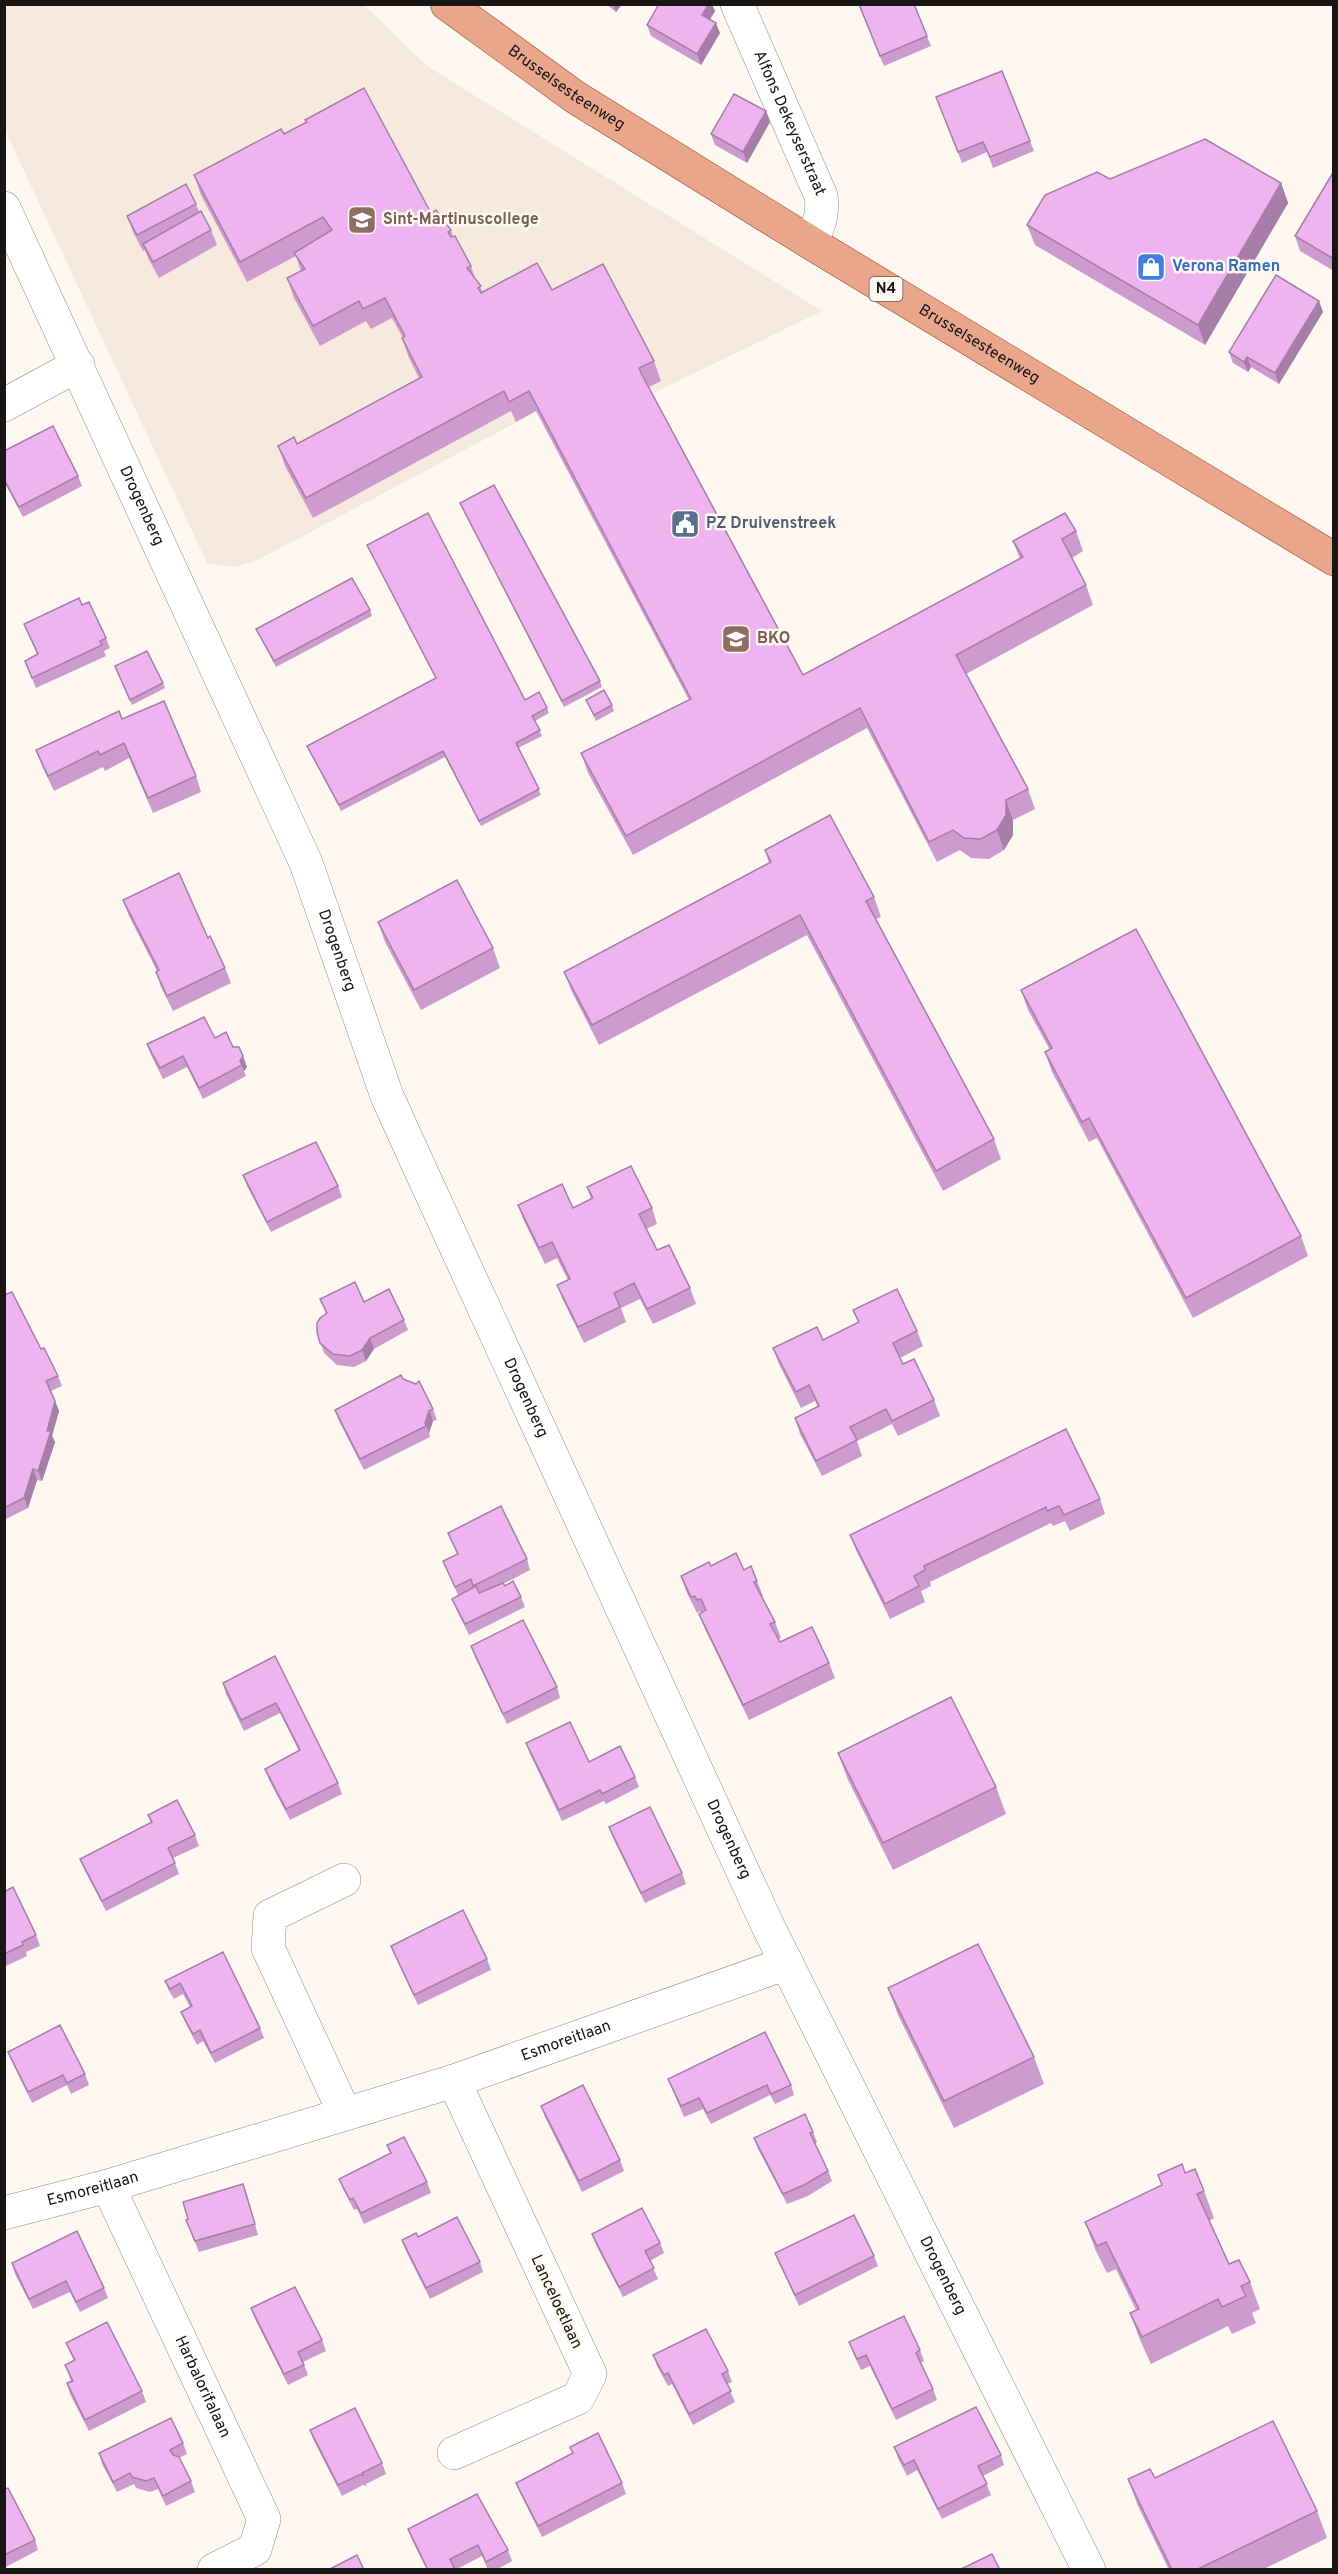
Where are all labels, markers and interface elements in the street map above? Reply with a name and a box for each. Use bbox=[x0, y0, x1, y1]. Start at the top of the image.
street label: Brusselsesteenweg bbox=[503, 41, 629, 135]
street label: Alfons Dekeyserstraat bbox=[749, 47, 830, 199]
school or university icon: Sint-Martinuscollege bbox=[346, 204, 378, 236]
place label: Sint-Martinuscollege bbox=[383, 210, 539, 230]
shop icon: Verona Ramen bbox=[1135, 251, 1167, 283]
place label: Verona Ramen bbox=[1172, 257, 1280, 277]
road number: N4 bbox=[870, 277, 902, 301]
street label: Brusselsesteenweg bbox=[915, 300, 1043, 389]
street label: Drogenberg bbox=[114, 463, 168, 549]
public building icon: PZ Druivenstreek bbox=[669, 508, 701, 540]
place label: PZ Druivenstreek bbox=[706, 514, 836, 534]
school or university icon: BKO bbox=[720, 623, 752, 655]
place label: BKO bbox=[757, 629, 790, 649]
street label: Drogenberg bbox=[313, 907, 360, 994]
street label: Drogenberg bbox=[498, 1355, 552, 1441]
street label: Drogenberg bbox=[701, 1796, 755, 1883]
street label: Esmoreitlaan bbox=[518, 2016, 614, 2066]
street label: Esmoreitlaan bbox=[45, 2167, 141, 2211]
street label: Drogenberg bbox=[914, 2233, 970, 2319]
street label: Lanceloetlaan bbox=[526, 2252, 586, 2352]
street label: Harbalorifalaan bbox=[170, 2333, 235, 2441]

